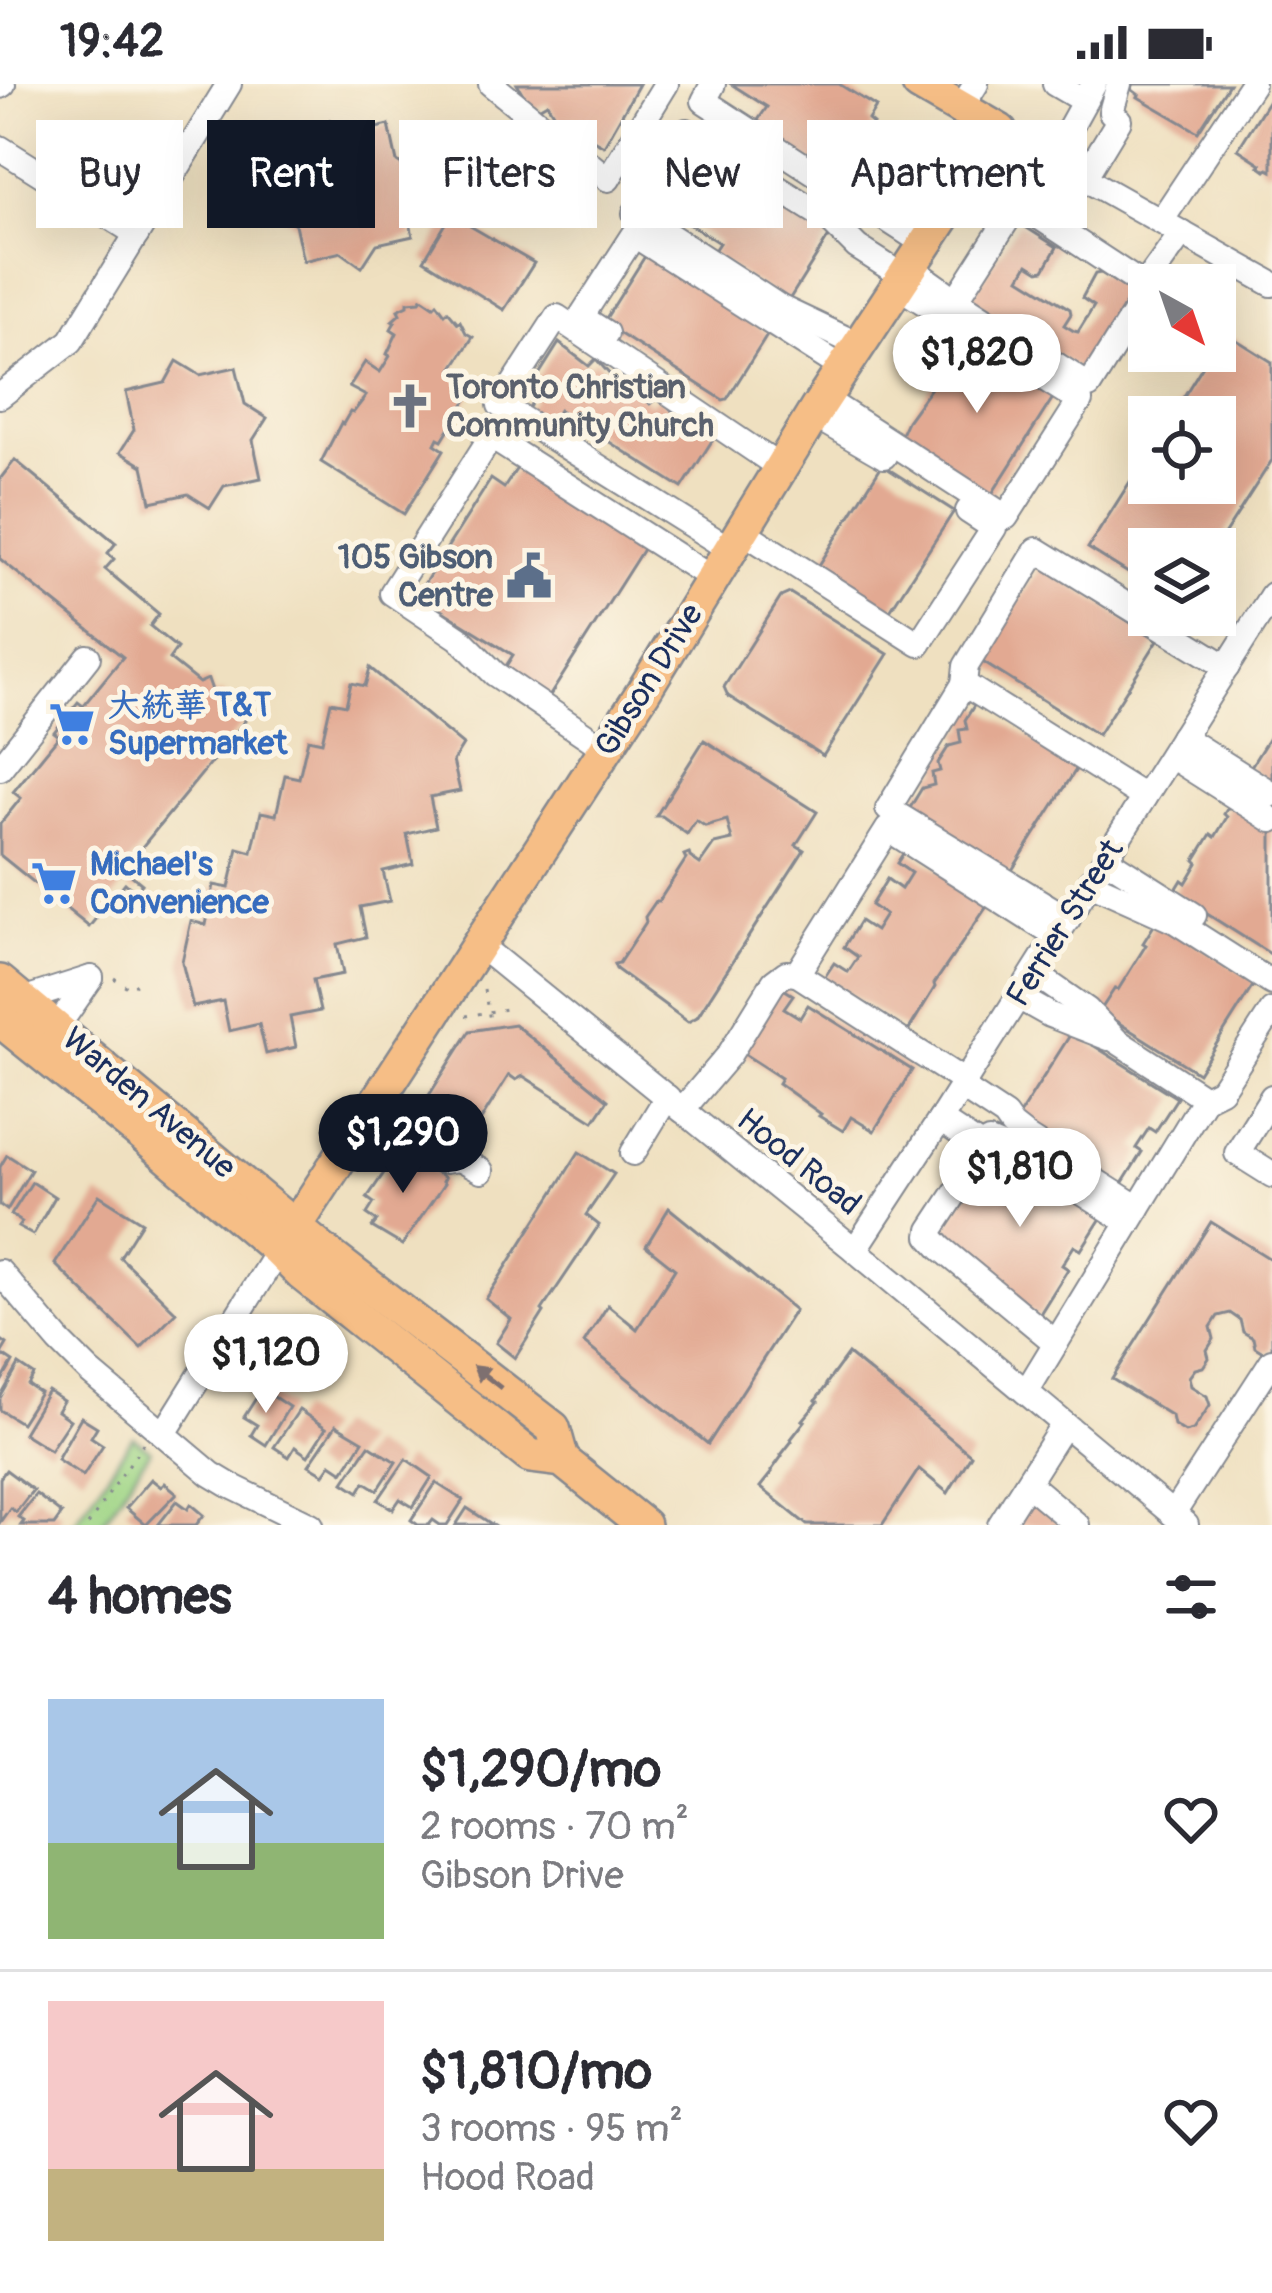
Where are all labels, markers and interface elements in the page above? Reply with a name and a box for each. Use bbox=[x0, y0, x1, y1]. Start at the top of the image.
text: 19:42 bbox=[60, 14, 164, 70]
chip: Buy bbox=[36, 120, 183, 228]
chip: Rent bbox=[207, 120, 375, 228]
chip: Filters bbox=[399, 120, 597, 228]
chip: New bbox=[621, 120, 783, 228]
chip: Apartment bbox=[807, 120, 1087, 228]
north arrow bbox=[1128, 264, 1236, 372]
map controls bbox=[1128, 264, 1236, 636]
pin: $1,820 bbox=[879, 314, 1075, 416]
text: $1,820 bbox=[920, 328, 1034, 377]
place label: Toronto Christian Community Church bbox=[445, 367, 714, 446]
church icon: Toronto Christian Community Church bbox=[385, 381, 435, 431]
button: locate bbox=[1128, 396, 1236, 504]
button: layers bbox=[1128, 528, 1236, 636]
place label: 105 Gibson Centre bbox=[338, 537, 494, 616]
public building icon: 105 Gibson Centre bbox=[504, 551, 554, 601]
street label: Gibson Drive bbox=[586, 596, 712, 764]
place label: 大統華 T&T Supermarket bbox=[108, 685, 288, 764]
supermarket icon: 大統華 T&T Supermarket bbox=[47, 699, 97, 749]
street label: Ferrier Street bbox=[997, 831, 1133, 1014]
place label: Michael's Convenience bbox=[90, 844, 269, 923]
supermarket icon: Michael's Convenience bbox=[29, 858, 79, 908]
street label: Warden Avenue bbox=[54, 1019, 244, 1187]
pin: $1,290 bbox=[305, 1094, 501, 1196]
street label: Hood Road bbox=[729, 1099, 869, 1225]
text: $1,290 bbox=[346, 1108, 460, 1157]
pin: $1,810 bbox=[922, 1128, 1118, 1230]
text: $1,810 bbox=[966, 1142, 1074, 1191]
pin: $1,120 bbox=[168, 1314, 364, 1416]
text: $1,120 bbox=[211, 1328, 321, 1377]
one-way arrow bbox=[471, 1365, 502, 1390]
icon: filters bbox=[1158, 1564, 1224, 1630]
text: 4 homes bbox=[48, 1565, 232, 1629]
text: $1,290/mo bbox=[420, 1738, 661, 1802]
icon: home bbox=[144, 1747, 288, 1891]
icon: heart bbox=[1158, 1786, 1224, 1852]
text: 2 rooms · 70 m² bbox=[420, 1802, 689, 1851]
text: Gibson Drive bbox=[420, 1851, 624, 1900]
text: $1,810/mo bbox=[420, 2040, 652, 2104]
icon: home bbox=[144, 2049, 288, 2193]
icon: heart bbox=[1158, 2088, 1224, 2154]
text: 3 rooms · 95 m² bbox=[420, 2104, 683, 2153]
text: Hood Road bbox=[420, 2153, 595, 2202]

